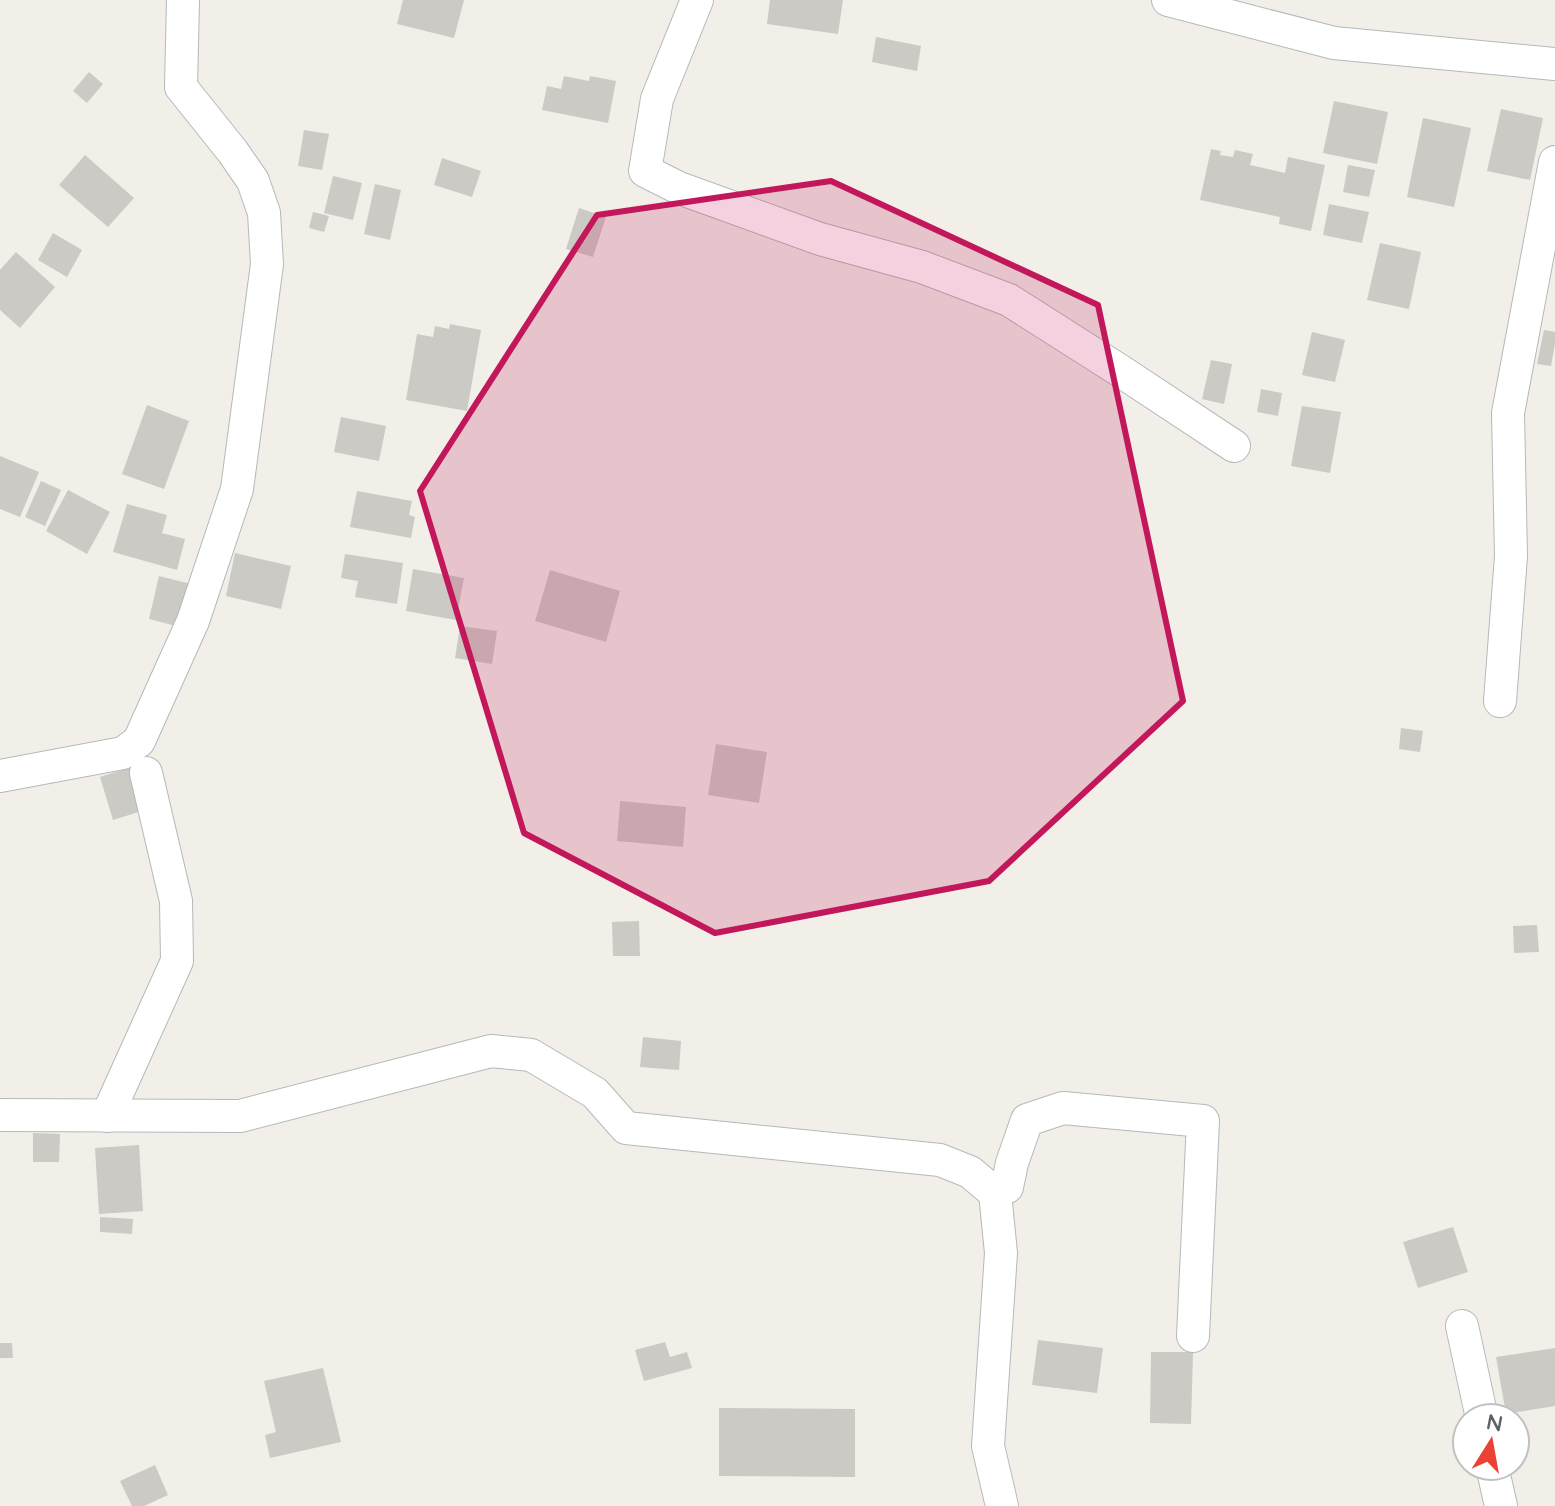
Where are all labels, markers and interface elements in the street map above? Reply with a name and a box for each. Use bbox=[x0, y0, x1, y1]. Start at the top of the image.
north arrow bbox=[1451, 1402, 1531, 1482]
text: N bbox=[1484, 1407, 1505, 1438]

